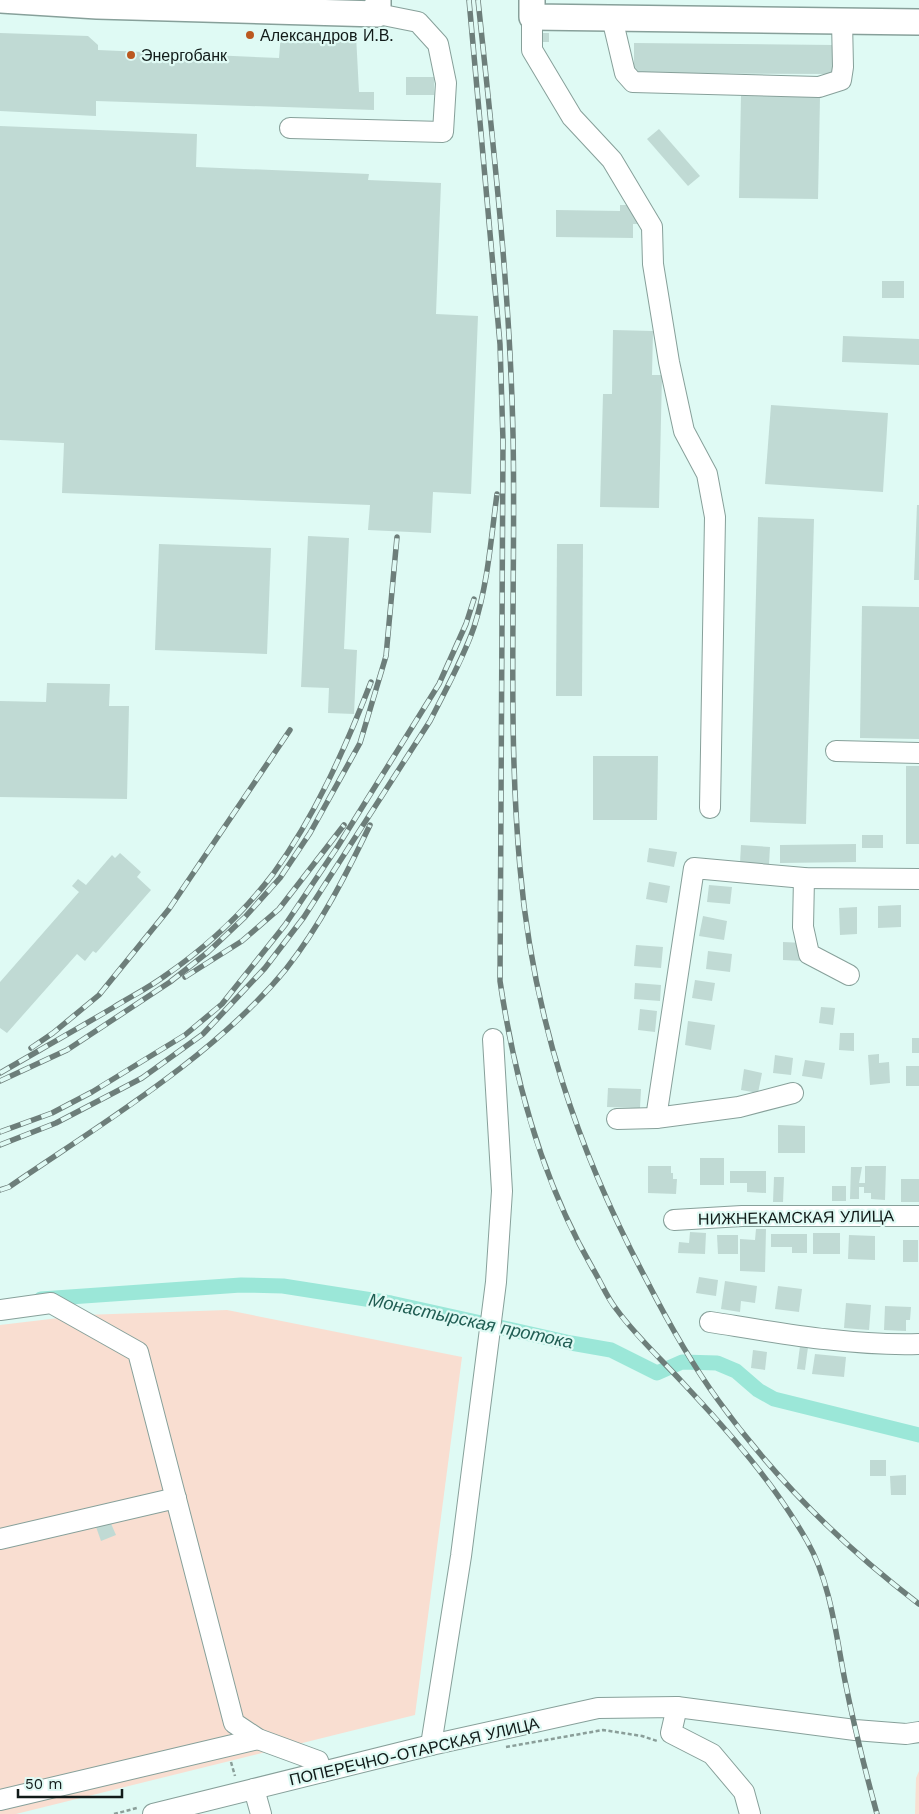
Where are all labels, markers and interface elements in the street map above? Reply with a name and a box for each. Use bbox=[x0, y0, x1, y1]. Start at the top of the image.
place label: Александров И.В. bbox=[260, 26, 394, 45]
marker: Александров И.В. bbox=[244, 29, 256, 41]
place label: Энергобанк bbox=[141, 46, 228, 65]
marker: Энергобанк bbox=[125, 49, 137, 61]
street label: НИЖНЕКАМСКАЯ УЛИЦА bbox=[698, 1206, 895, 1229]
water label: Монастырская протока bbox=[367, 1289, 575, 1352]
street label: ПОПЕРЕЧНО-ОТАРСКАЯ УЛИЦА bbox=[287, 1713, 541, 1790]
scale bar bbox=[18, 1766, 121, 1798]
text: 50 m bbox=[25, 1775, 62, 1793]

